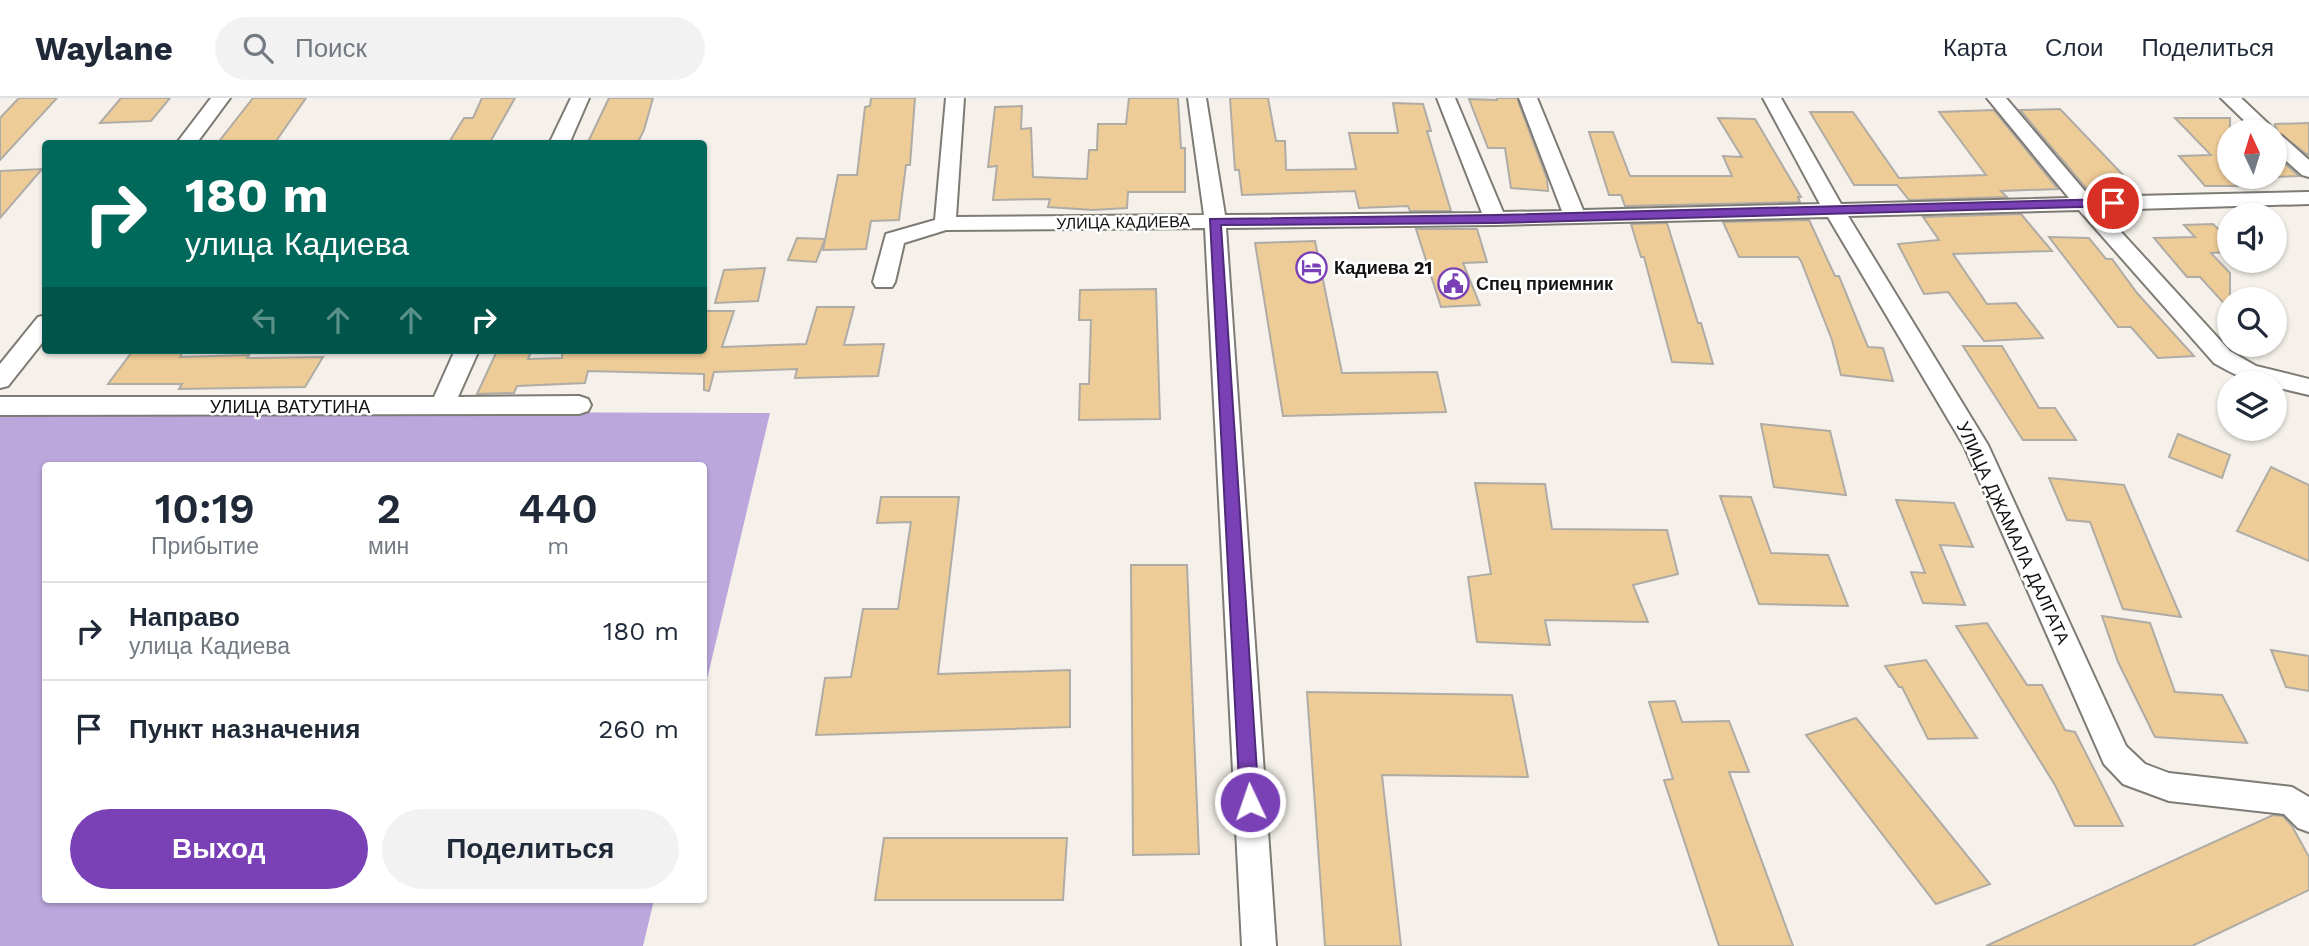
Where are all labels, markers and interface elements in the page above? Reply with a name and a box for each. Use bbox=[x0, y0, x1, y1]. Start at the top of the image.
search box bbox=[215, 17, 705, 80]
text: Waylane bbox=[35, 29, 173, 68]
icon: search bbox=[239, 29, 277, 67]
text: Поиск bbox=[295, 33, 367, 63]
text: Карта bbox=[1943, 34, 2007, 62]
text: Слои bbox=[2045, 34, 2103, 62]
text: Поделиться bbox=[2141, 34, 2274, 62]
north arrow bbox=[2217, 119, 2287, 189]
map controls bbox=[2217, 119, 2287, 441]
text: 180 m bbox=[185, 166, 329, 224]
icon: right bbox=[70, 168, 161, 259]
pin bbox=[2083, 173, 2143, 233]
icon: arrive bbox=[2094, 184, 2132, 222]
button: sound bbox=[2217, 203, 2287, 273]
street label: УЛИЦА КАДИЕВА bbox=[1056, 212, 1190, 233]
text: улица Кадиева bbox=[185, 225, 409, 263]
hotel icon: Кадиева 21 bbox=[1294, 251, 1328, 285]
place label: Кадиева 21 bbox=[1334, 257, 1432, 278]
public building icon: Спец приемник bbox=[1436, 267, 1470, 301]
place label: Спец приемник bbox=[1476, 273, 1614, 294]
button: search bbox=[2217, 287, 2287, 357]
icon: left bbox=[246, 301, 284, 339]
icon: ahead bbox=[319, 301, 357, 339]
icon: ahead bbox=[392, 301, 430, 339]
icon: right bbox=[465, 301, 503, 339]
button: layers bbox=[2217, 371, 2287, 441]
street label: УЛИЦА ВАТУТИНА bbox=[210, 396, 370, 417]
street label: УЛИЦА ДЖАМАЛА ДАЛГАТА bbox=[1953, 418, 2074, 647]
text: 10:19 bbox=[155, 484, 255, 533]
text: 2 bbox=[376, 484, 401, 533]
text: 440 bbox=[518, 484, 598, 533]
text: Прибытие bbox=[151, 533, 259, 560]
text: мин bbox=[368, 533, 409, 560]
text: m bbox=[547, 533, 569, 560]
text: Направо bbox=[129, 602, 240, 632]
icon: right bbox=[70, 612, 108, 650]
text: 180 m bbox=[603, 616, 679, 646]
text: улица Кадиева bbox=[129, 633, 290, 660]
icon: arrive bbox=[70, 710, 108, 748]
text: Пункт назначения bbox=[129, 714, 360, 744]
text: 260 m bbox=[598, 714, 679, 744]
position arrow bbox=[1213, 765, 1287, 839]
button: Выход bbox=[70, 809, 368, 889]
button: Поделиться bbox=[382, 809, 679, 889]

